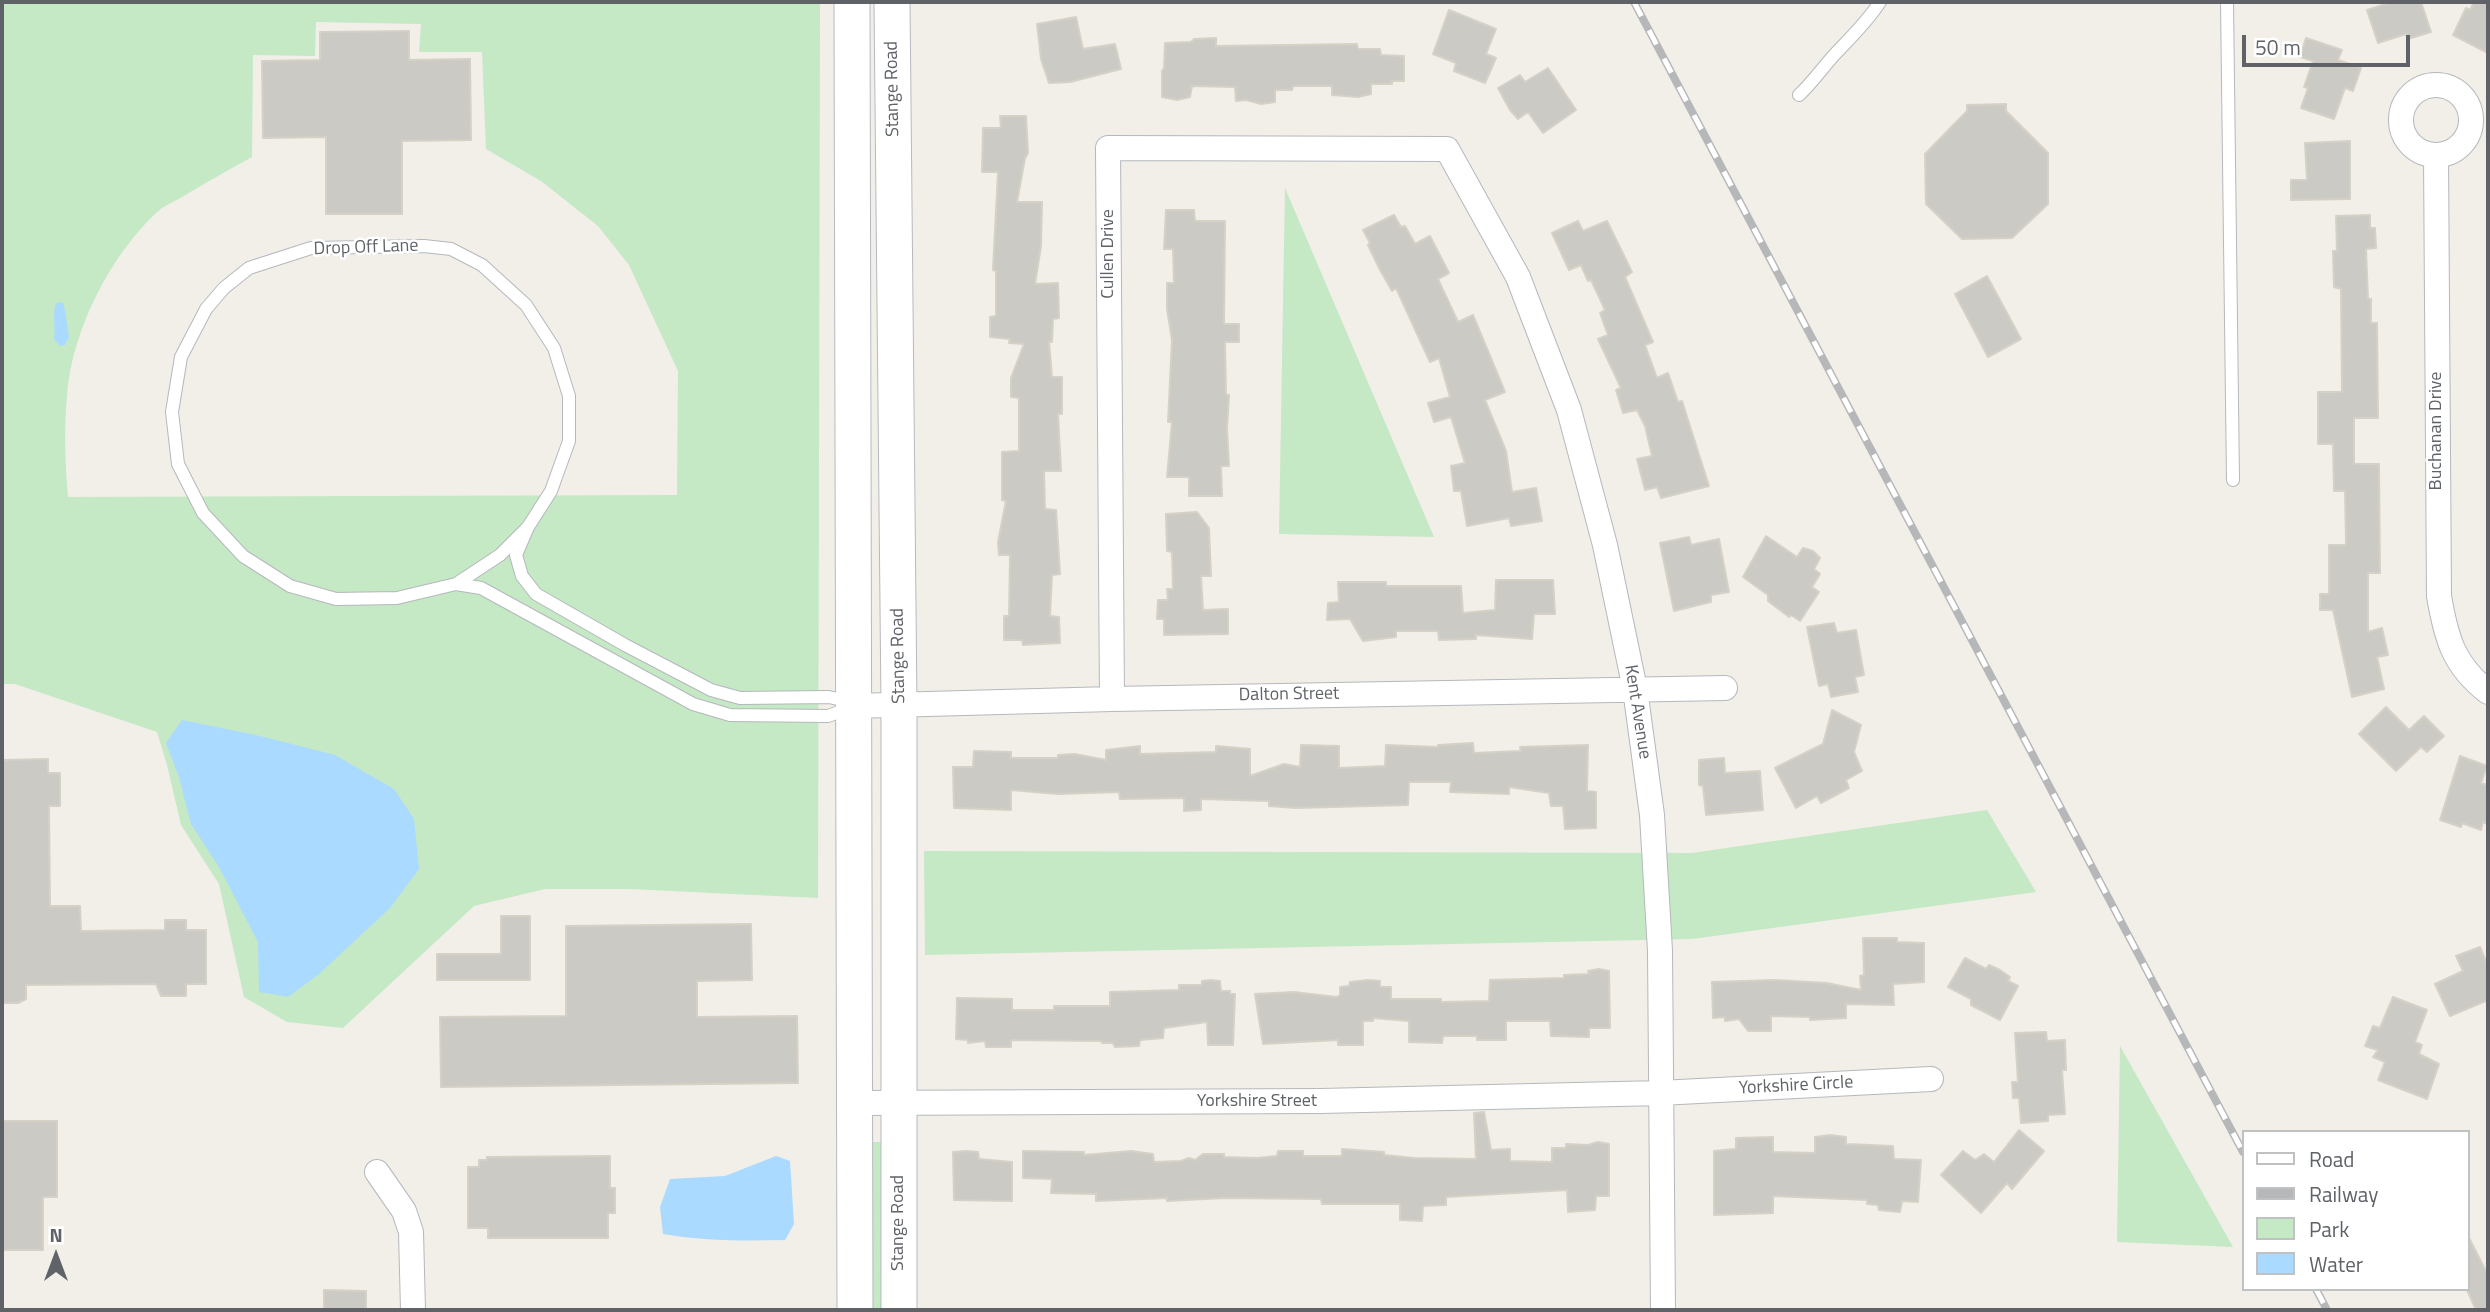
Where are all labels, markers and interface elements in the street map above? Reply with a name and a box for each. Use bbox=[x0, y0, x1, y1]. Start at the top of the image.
scale bar bbox=[2245, 21, 2413, 65]
text: 50 m bbox=[2255, 31, 2301, 63]
street label: Stange Road bbox=[881, 41, 905, 137]
street label: Cullen Drive bbox=[1098, 209, 1120, 299]
street label: Drop Off Lane bbox=[313, 235, 419, 261]
street label: Buchanan Drive bbox=[2426, 372, 2448, 490]
street label: Stange Road bbox=[887, 608, 911, 704]
street label: Kent Avenue bbox=[1619, 663, 1655, 761]
street label: Dalton Street bbox=[1239, 683, 1339, 707]
street label: Yorkshire Circle bbox=[1738, 1072, 1854, 1100]
street label: Yorkshire Street bbox=[1197, 1091, 1317, 1113]
legend bbox=[2242, 1130, 2469, 1291]
text: Road bbox=[2309, 1143, 2354, 1175]
street label: Stange Road bbox=[888, 1175, 910, 1271]
text: Railway bbox=[2309, 1178, 2378, 1210]
text: Park bbox=[2309, 1213, 2349, 1245]
text: N bbox=[49, 1220, 63, 1249]
north arrow bbox=[21, 1221, 91, 1291]
text: Water bbox=[2309, 1248, 2363, 1280]

